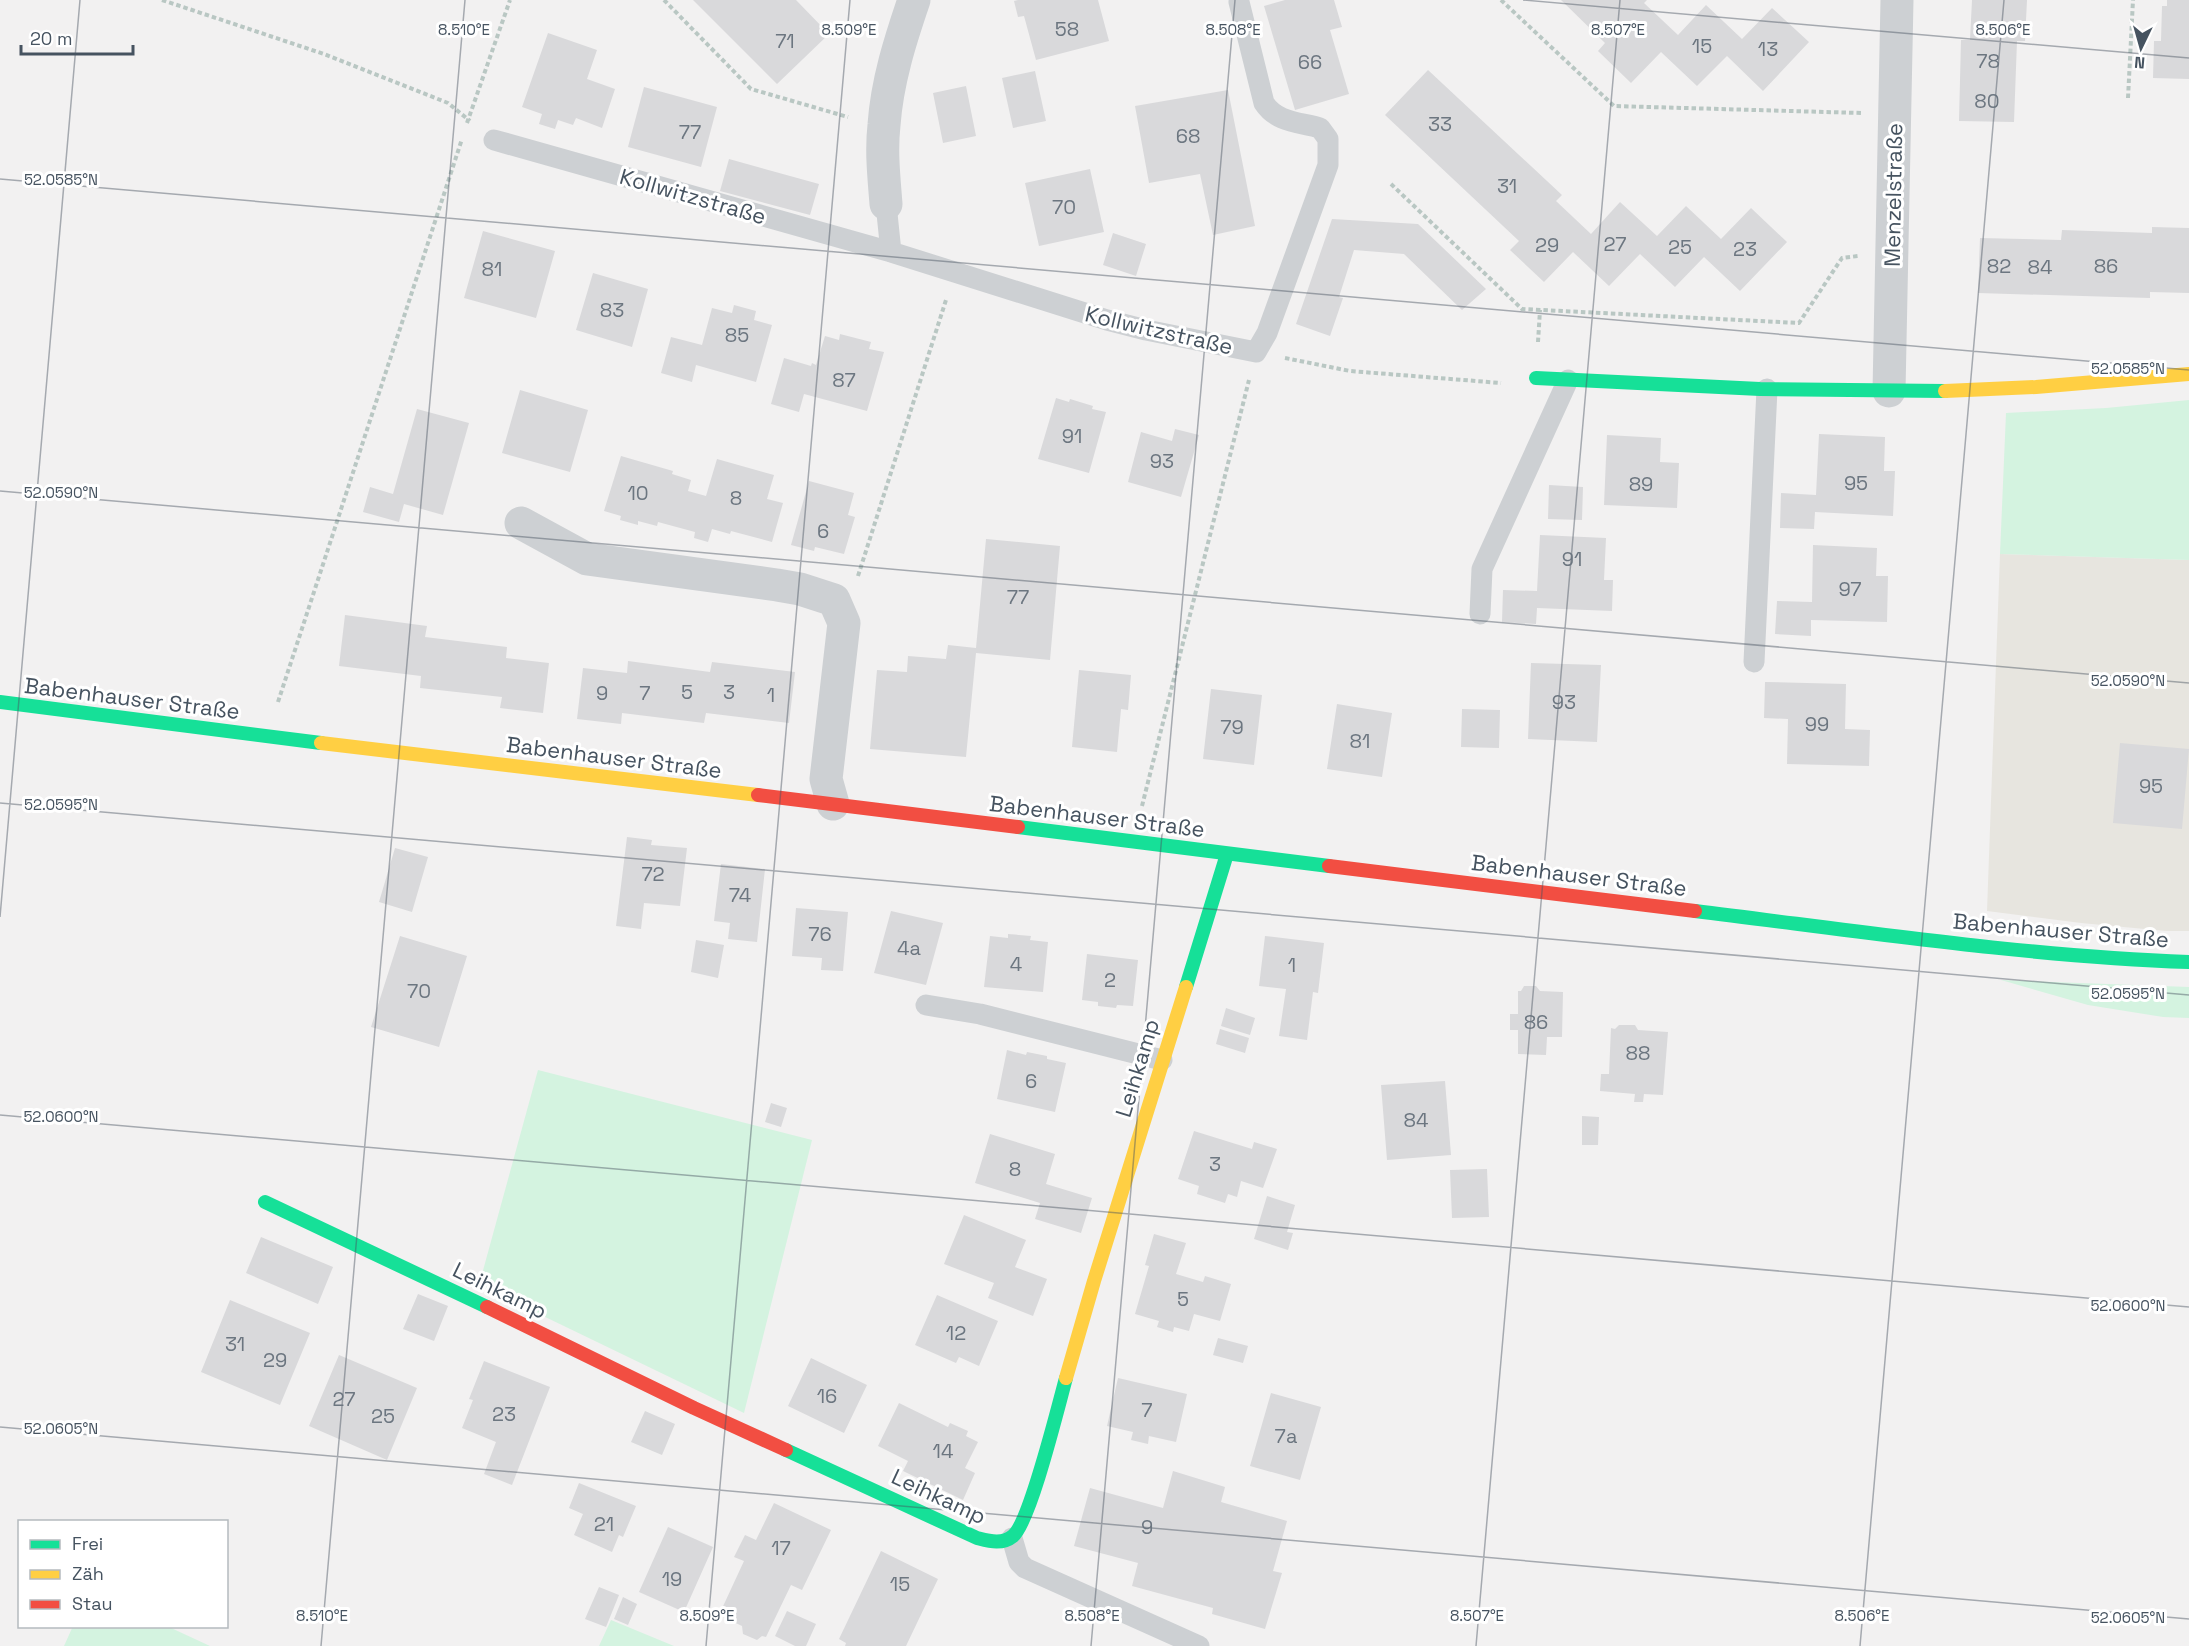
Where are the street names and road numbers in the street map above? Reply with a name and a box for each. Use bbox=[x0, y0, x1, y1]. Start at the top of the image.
street label: Menzelstraße bbox=[1878, 123, 1908, 267]
street label: Kollwitzstraße bbox=[617, 162, 769, 230]
street label: Kollwitzstraße bbox=[1082, 299, 1236, 361]
street label: Babenhauser Straße bbox=[23, 671, 241, 725]
street label: Babenhauser Straße bbox=[505, 730, 723, 784]
street label: Babenhauser Straße bbox=[988, 789, 1206, 843]
street label: Babenhauser Straße bbox=[1470, 848, 1688, 902]
street label: Babenhauser Straße bbox=[1952, 907, 2170, 953]
street label: Leihkamp bbox=[1109, 1016, 1165, 1120]
street label: Leihkamp bbox=[448, 1255, 552, 1325]
street label: Leihkamp bbox=[887, 1462, 991, 1530]

